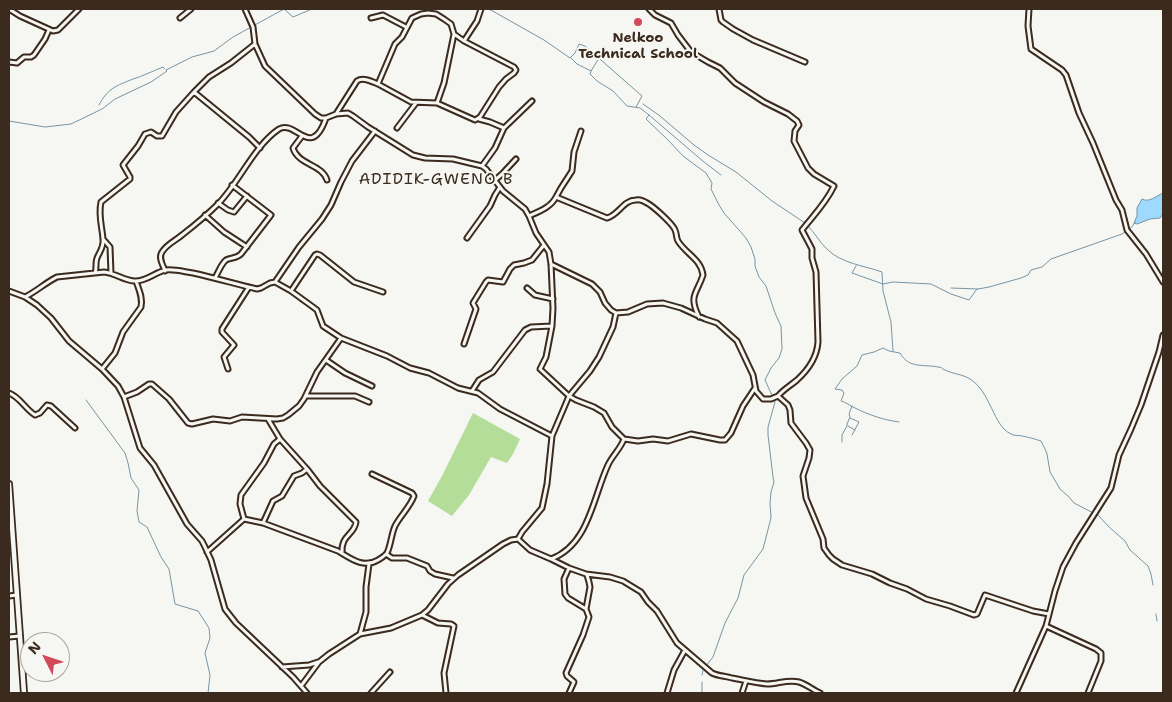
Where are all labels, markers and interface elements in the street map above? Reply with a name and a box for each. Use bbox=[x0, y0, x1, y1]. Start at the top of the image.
marker: Nelkoo Technical School bbox=[632, 16, 644, 28]
place label: Nelkoo Technical School bbox=[578, 30, 698, 62]
district label: ADIDIK-GWENO B bbox=[357, 170, 515, 190]
north arrow bbox=[20, 632, 70, 682]
text: N bbox=[24, 638, 45, 658]

